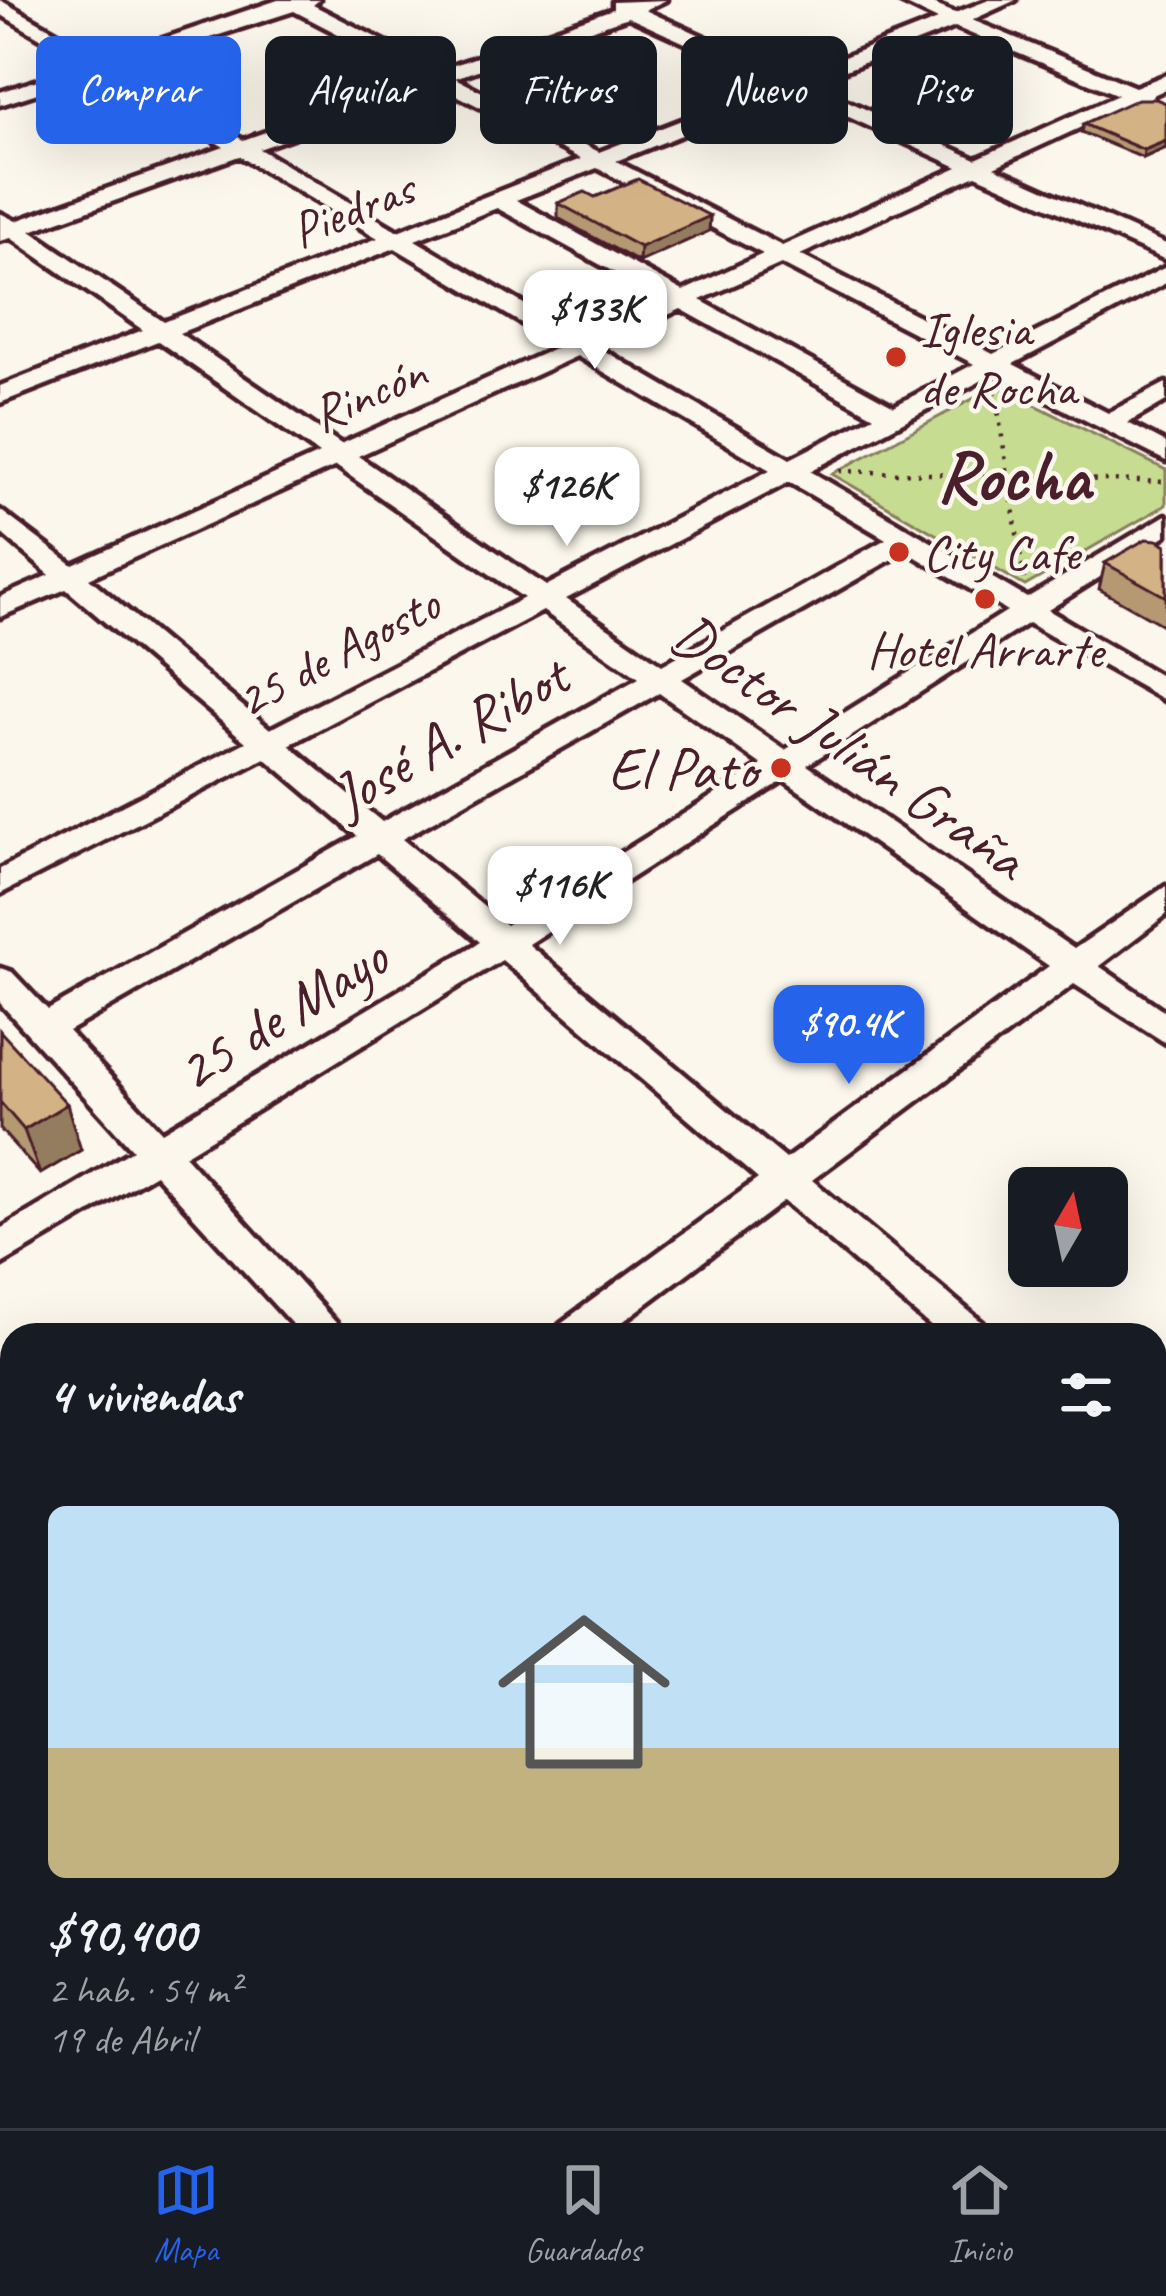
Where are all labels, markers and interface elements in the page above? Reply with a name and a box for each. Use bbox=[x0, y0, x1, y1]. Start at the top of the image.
chip: Comprar bbox=[36, 36, 241, 144]
chip: Alquilar bbox=[265, 36, 456, 144]
chip: Filtros bbox=[480, 36, 657, 144]
chip: Nuevo bbox=[681, 36, 848, 144]
chip: Piso bbox=[872, 36, 1013, 144]
street label: Piedras bbox=[282, 154, 428, 262]
pin: $133K bbox=[511, 270, 679, 372]
text: $133K bbox=[550, 284, 640, 333]
place label: Iglesia de Rocha bbox=[920, 297, 1080, 420]
street label: Rincón bbox=[301, 339, 438, 446]
marker: Iglesia de Rocha bbox=[883, 344, 909, 370]
district label: Rocha bbox=[936, 431, 1095, 522]
pin: $126K bbox=[483, 447, 651, 549]
text: $126K bbox=[522, 461, 612, 510]
place label: City Cafe bbox=[923, 521, 1083, 585]
marker: City Cafe bbox=[886, 539, 912, 565]
street label: 25 de Agosto bbox=[225, 570, 453, 732]
marker: Hotel Arrarte bbox=[972, 586, 998, 612]
street label: Doctor Julián Graña bbox=[658, 596, 1044, 898]
place label: Hotel Arrarte bbox=[867, 618, 1107, 682]
street label: José A. Ribot bbox=[315, 635, 586, 835]
place label: El Pato bbox=[608, 731, 763, 807]
marker: El Pato bbox=[768, 755, 794, 781]
pin: $116K bbox=[476, 846, 644, 948]
text: $116K bbox=[515, 860, 605, 909]
street label: 25 de Mayo bbox=[162, 918, 404, 1108]
pin: $90.4K bbox=[751, 985, 947, 1087]
text: $90.4K bbox=[800, 999, 898, 1048]
north arrow bbox=[1008, 1167, 1128, 1287]
map controls bbox=[1008, 1167, 1128, 1287]
icon: filters bbox=[1053, 1362, 1119, 1428]
text: 4 viviendas bbox=[48, 1363, 239, 1427]
icon: home bbox=[476, 1584, 692, 1800]
text: $90,400 bbox=[48, 1902, 195, 1966]
text: 2 hab. · 54 m² bbox=[48, 1966, 240, 2015]
text: 19 de Abril bbox=[48, 2015, 194, 2064]
tab: Mapa bbox=[153, 2157, 219, 2271]
tab: Guardados bbox=[525, 2157, 641, 2271]
tab: Inicio bbox=[947, 2157, 1013, 2271]

